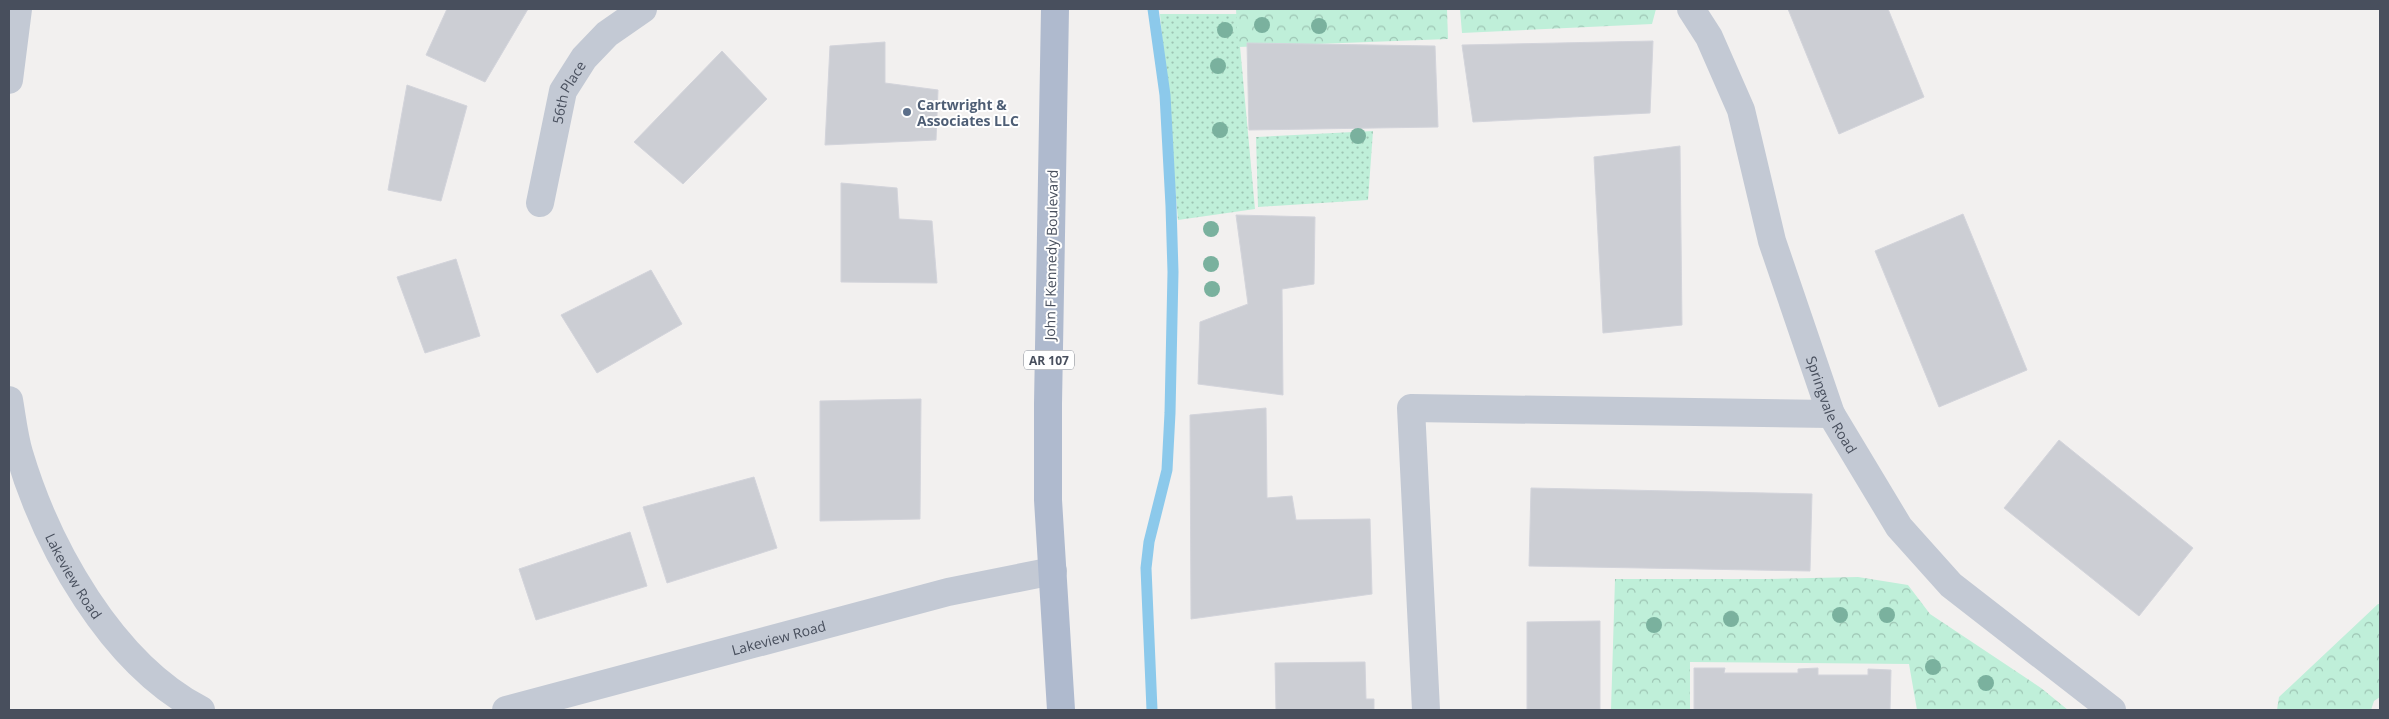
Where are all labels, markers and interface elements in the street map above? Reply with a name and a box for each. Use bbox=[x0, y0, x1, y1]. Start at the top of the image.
street label: 56th Place bbox=[547, 57, 590, 125]
place label: Cartwright & Associates LLC bbox=[917, 95, 1019, 130]
marker: Cartwright & Associates LLC bbox=[901, 106, 913, 118]
street label: John F Kennedy Boulevard bbox=[1040, 169, 1062, 343]
road number: AR 107 bbox=[1024, 350, 1074, 370]
street label: Springvale Road bbox=[1802, 353, 1862, 457]
street label: Lakeview Road bbox=[42, 530, 107, 623]
street label: Lakeview Road bbox=[729, 616, 828, 659]

